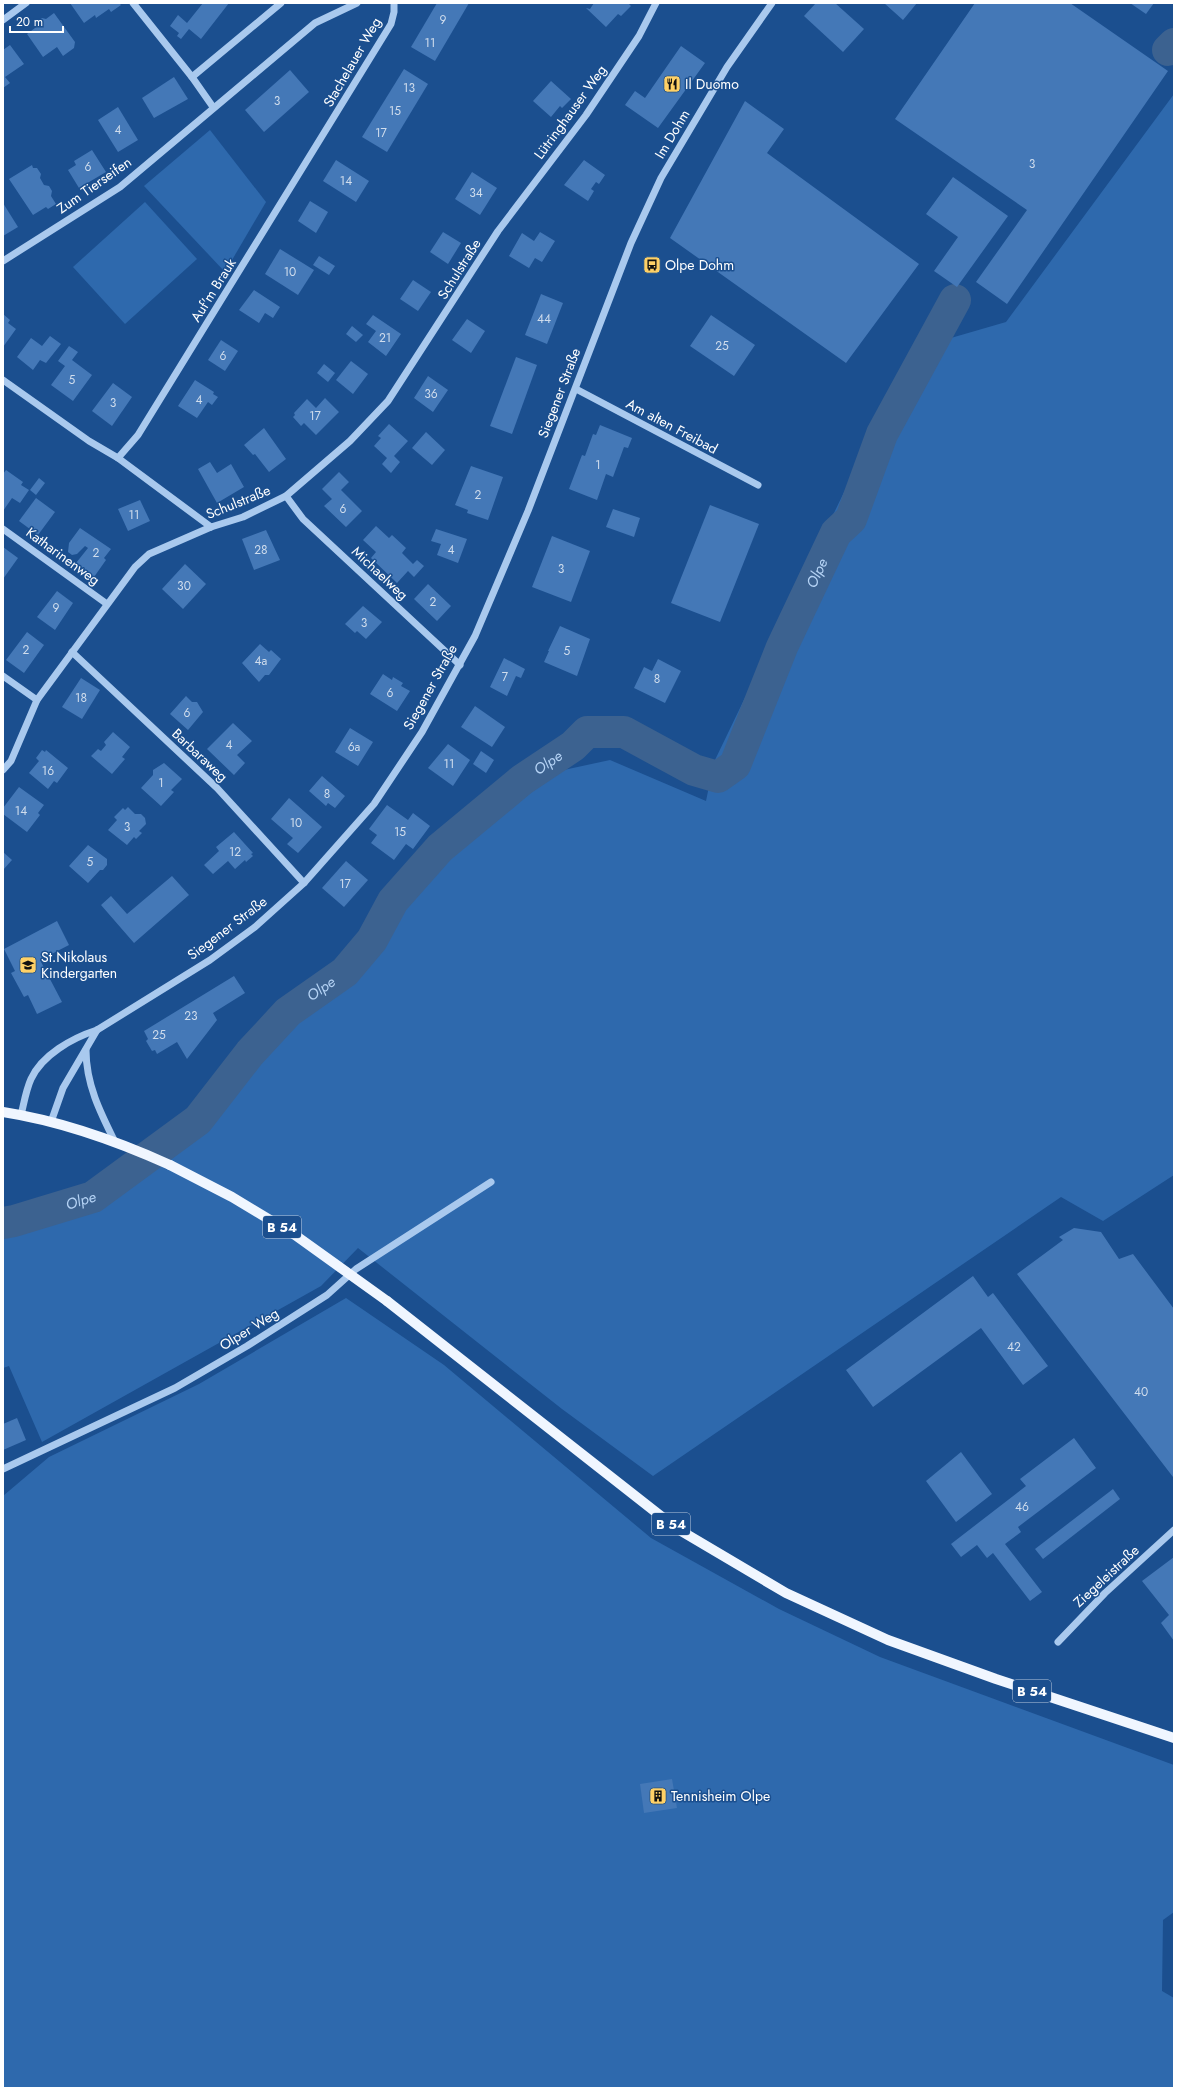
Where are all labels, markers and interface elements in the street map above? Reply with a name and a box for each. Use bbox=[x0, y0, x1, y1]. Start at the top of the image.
scale bar bbox=[10, 8, 63, 34]
house number: 9 bbox=[440, 11, 447, 29]
text: 20 m bbox=[16, 13, 43, 31]
street label: Stachelauer Weg bbox=[318, 13, 386, 111]
house number: 11 bbox=[425, 34, 435, 52]
street label: Lütringhauser Weg bbox=[529, 61, 611, 163]
restaurant icon: Il Duomo bbox=[662, 74, 682, 94]
place label: Il Duomo bbox=[685, 74, 739, 94]
house number: 13 bbox=[403, 79, 415, 97]
house number: 3 bbox=[274, 92, 281, 110]
house number: 15 bbox=[389, 102, 401, 120]
street label: Im Dohm bbox=[650, 106, 694, 162]
house number: 4 bbox=[115, 121, 122, 139]
house number: 17 bbox=[375, 124, 388, 142]
street label: Zum Tierseifen bbox=[53, 152, 135, 218]
house number: 3 bbox=[1029, 155, 1036, 173]
house number: 6 bbox=[85, 158, 92, 176]
house number: 14 bbox=[340, 172, 352, 190]
house number: 34 bbox=[469, 184, 483, 202]
street label: Schulstraße bbox=[433, 235, 485, 303]
street label: Auf'm Brauk bbox=[186, 254, 241, 326]
bus stop icon: Olpe Dohm bbox=[642, 255, 662, 275]
place label: Olpe Dohm bbox=[665, 255, 734, 275]
house number: 10 bbox=[284, 263, 296, 281]
house number: 44 bbox=[537, 310, 551, 328]
house number: 21 bbox=[379, 329, 391, 347]
house number: 25 bbox=[715, 337, 729, 355]
street label: Siegener Straße bbox=[533, 345, 585, 441]
house number: 6 bbox=[220, 347, 227, 365]
house number: 5 bbox=[69, 371, 76, 389]
house number: 36 bbox=[424, 385, 438, 403]
house number: 4 bbox=[196, 391, 203, 409]
street label: Am alten Freibad bbox=[623, 393, 721, 459]
house number: 3 bbox=[110, 394, 117, 412]
house number: 17 bbox=[309, 407, 322, 425]
house number: 1 bbox=[595, 456, 601, 474]
street label: Schulstraße bbox=[203, 480, 273, 524]
house number: 2 bbox=[475, 486, 482, 504]
house number: 6 bbox=[340, 500, 347, 518]
house number: 11 bbox=[129, 506, 139, 524]
street label: Katharinenweg bbox=[22, 522, 104, 590]
house number: 28 bbox=[254, 541, 268, 559]
house number: 4 bbox=[448, 541, 455, 559]
street label: Michaelweg bbox=[347, 542, 413, 604]
house number: 2 bbox=[93, 544, 100, 562]
water label: Olpe bbox=[800, 554, 834, 592]
house number: 3 bbox=[558, 560, 565, 578]
house number: 30 bbox=[177, 577, 191, 595]
house number: 2 bbox=[430, 593, 437, 611]
house number: 9 bbox=[53, 599, 60, 617]
house number: 3 bbox=[361, 614, 368, 632]
house number: 2 bbox=[23, 641, 30, 659]
street label: Siegener Straße bbox=[398, 641, 462, 733]
house number: 5 bbox=[564, 642, 571, 660]
house number: 4a bbox=[255, 652, 268, 670]
house number: 7 bbox=[502, 668, 509, 686]
house number: 8 bbox=[654, 670, 660, 688]
house number: 6 bbox=[387, 684, 394, 702]
house number: 18 bbox=[75, 689, 87, 707]
house number: 6 bbox=[184, 704, 191, 722]
street label: Barbaraweg bbox=[168, 724, 232, 786]
house number: 4 bbox=[226, 736, 233, 754]
house number: 6a bbox=[348, 738, 361, 756]
water label: Olpe bbox=[529, 745, 567, 780]
house number: 11 bbox=[444, 755, 454, 773]
house number: 16 bbox=[42, 762, 54, 780]
house number: 1 bbox=[158, 774, 164, 792]
house number: 8 bbox=[324, 785, 330, 803]
house number: 14 bbox=[15, 802, 27, 820]
house number: 10 bbox=[290, 814, 302, 832]
house number: 3 bbox=[124, 818, 131, 836]
house number: 15 bbox=[394, 823, 406, 841]
house number: 12 bbox=[229, 843, 241, 861]
house number: 5 bbox=[87, 853, 94, 871]
house number: 17 bbox=[339, 875, 352, 893]
street label: Siegener Straße bbox=[183, 891, 271, 965]
place label: St.Nikolaus Kindergarten bbox=[41, 947, 117, 983]
school or university icon: St.Nikolaus Kindergarten bbox=[18, 955, 38, 975]
water label: Olpe bbox=[302, 971, 340, 1007]
house number: 23 bbox=[184, 1007, 198, 1025]
house number: 25 bbox=[152, 1026, 166, 1044]
water label: Olpe bbox=[63, 1186, 99, 1216]
road number: B 54 bbox=[263, 1216, 301, 1238]
street label: Olper Weg bbox=[216, 1303, 282, 1355]
house number: 42 bbox=[1007, 1338, 1021, 1356]
house number: 40 bbox=[1134, 1383, 1148, 1401]
house number: 46 bbox=[1015, 1498, 1029, 1516]
road number: B 54 bbox=[652, 1513, 690, 1535]
street label: Ziegeleistraße bbox=[1069, 1540, 1143, 1612]
road number: B 54 bbox=[1013, 1680, 1051, 1702]
building icon: Tennisheim Olpe bbox=[648, 1786, 668, 1806]
place label: Tennisheim Olpe bbox=[671, 1786, 770, 1806]

